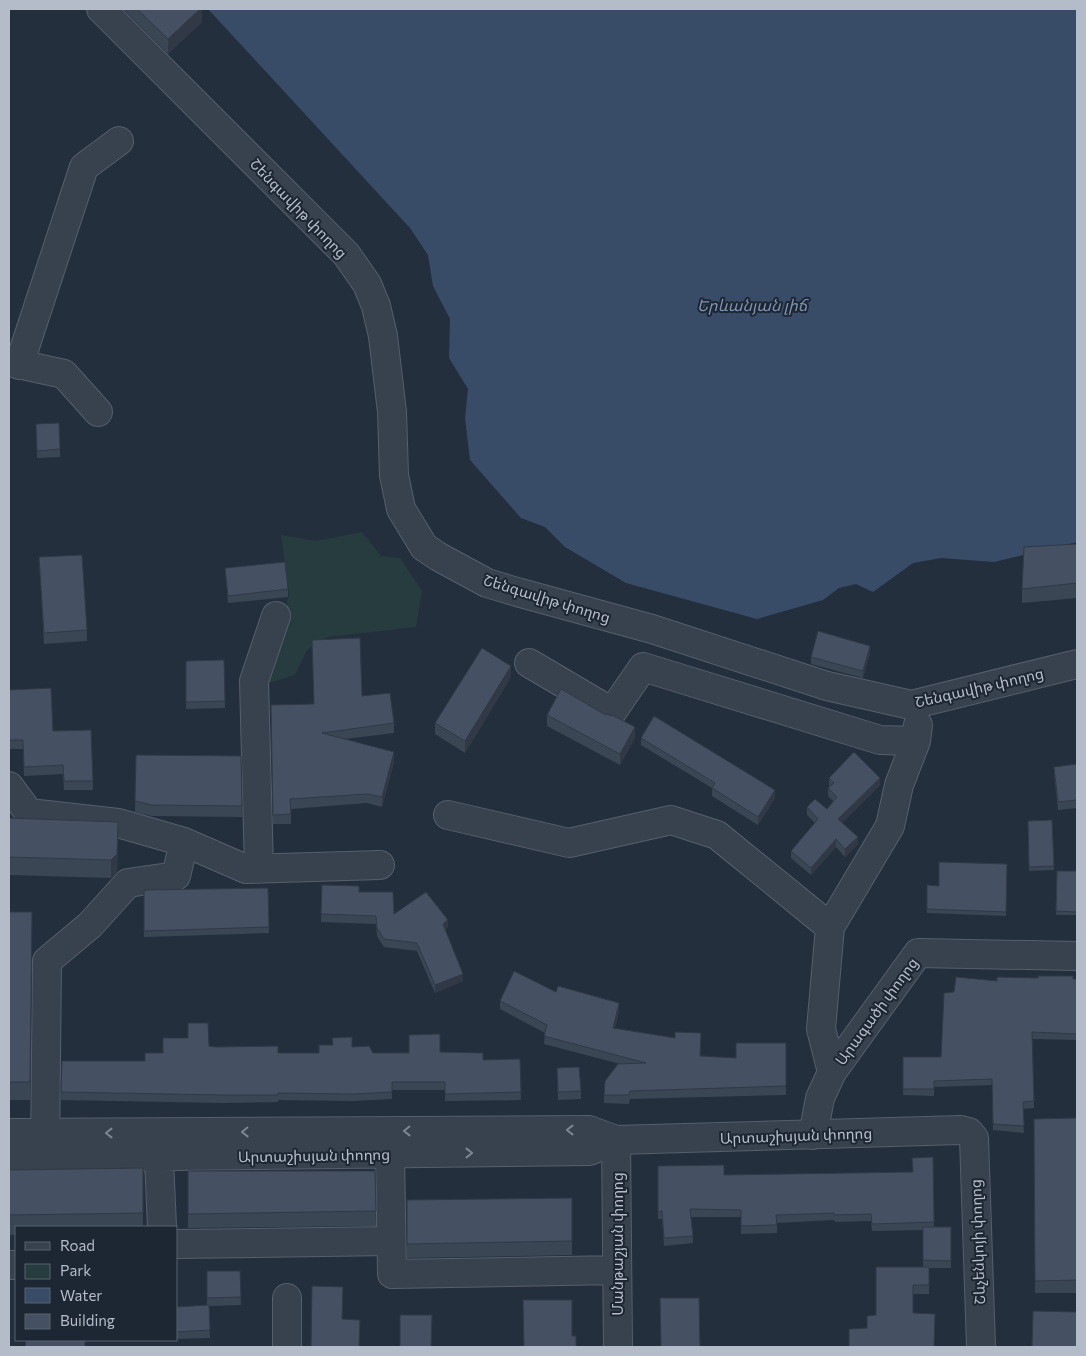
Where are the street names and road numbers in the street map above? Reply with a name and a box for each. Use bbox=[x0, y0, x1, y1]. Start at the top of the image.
street label: Շենգավիթ փողոց bbox=[246, 154, 351, 262]
street label: Շենգավիթ փողոց bbox=[481, 570, 613, 627]
street label: Շենգավիթ փողոց bbox=[913, 663, 1045, 712]
street label: Արագածի փողոց bbox=[831, 954, 922, 1069]
street label: Արտաշիսյան փողոց bbox=[720, 1123, 873, 1148]
street label: Արտաշիսյան փողոց bbox=[238, 1145, 390, 1166]
street label: Մանթաշյան փողոց bbox=[608, 1172, 627, 1316]
street label: Շևչենկոյի փողոց bbox=[966, 1179, 989, 1305]

